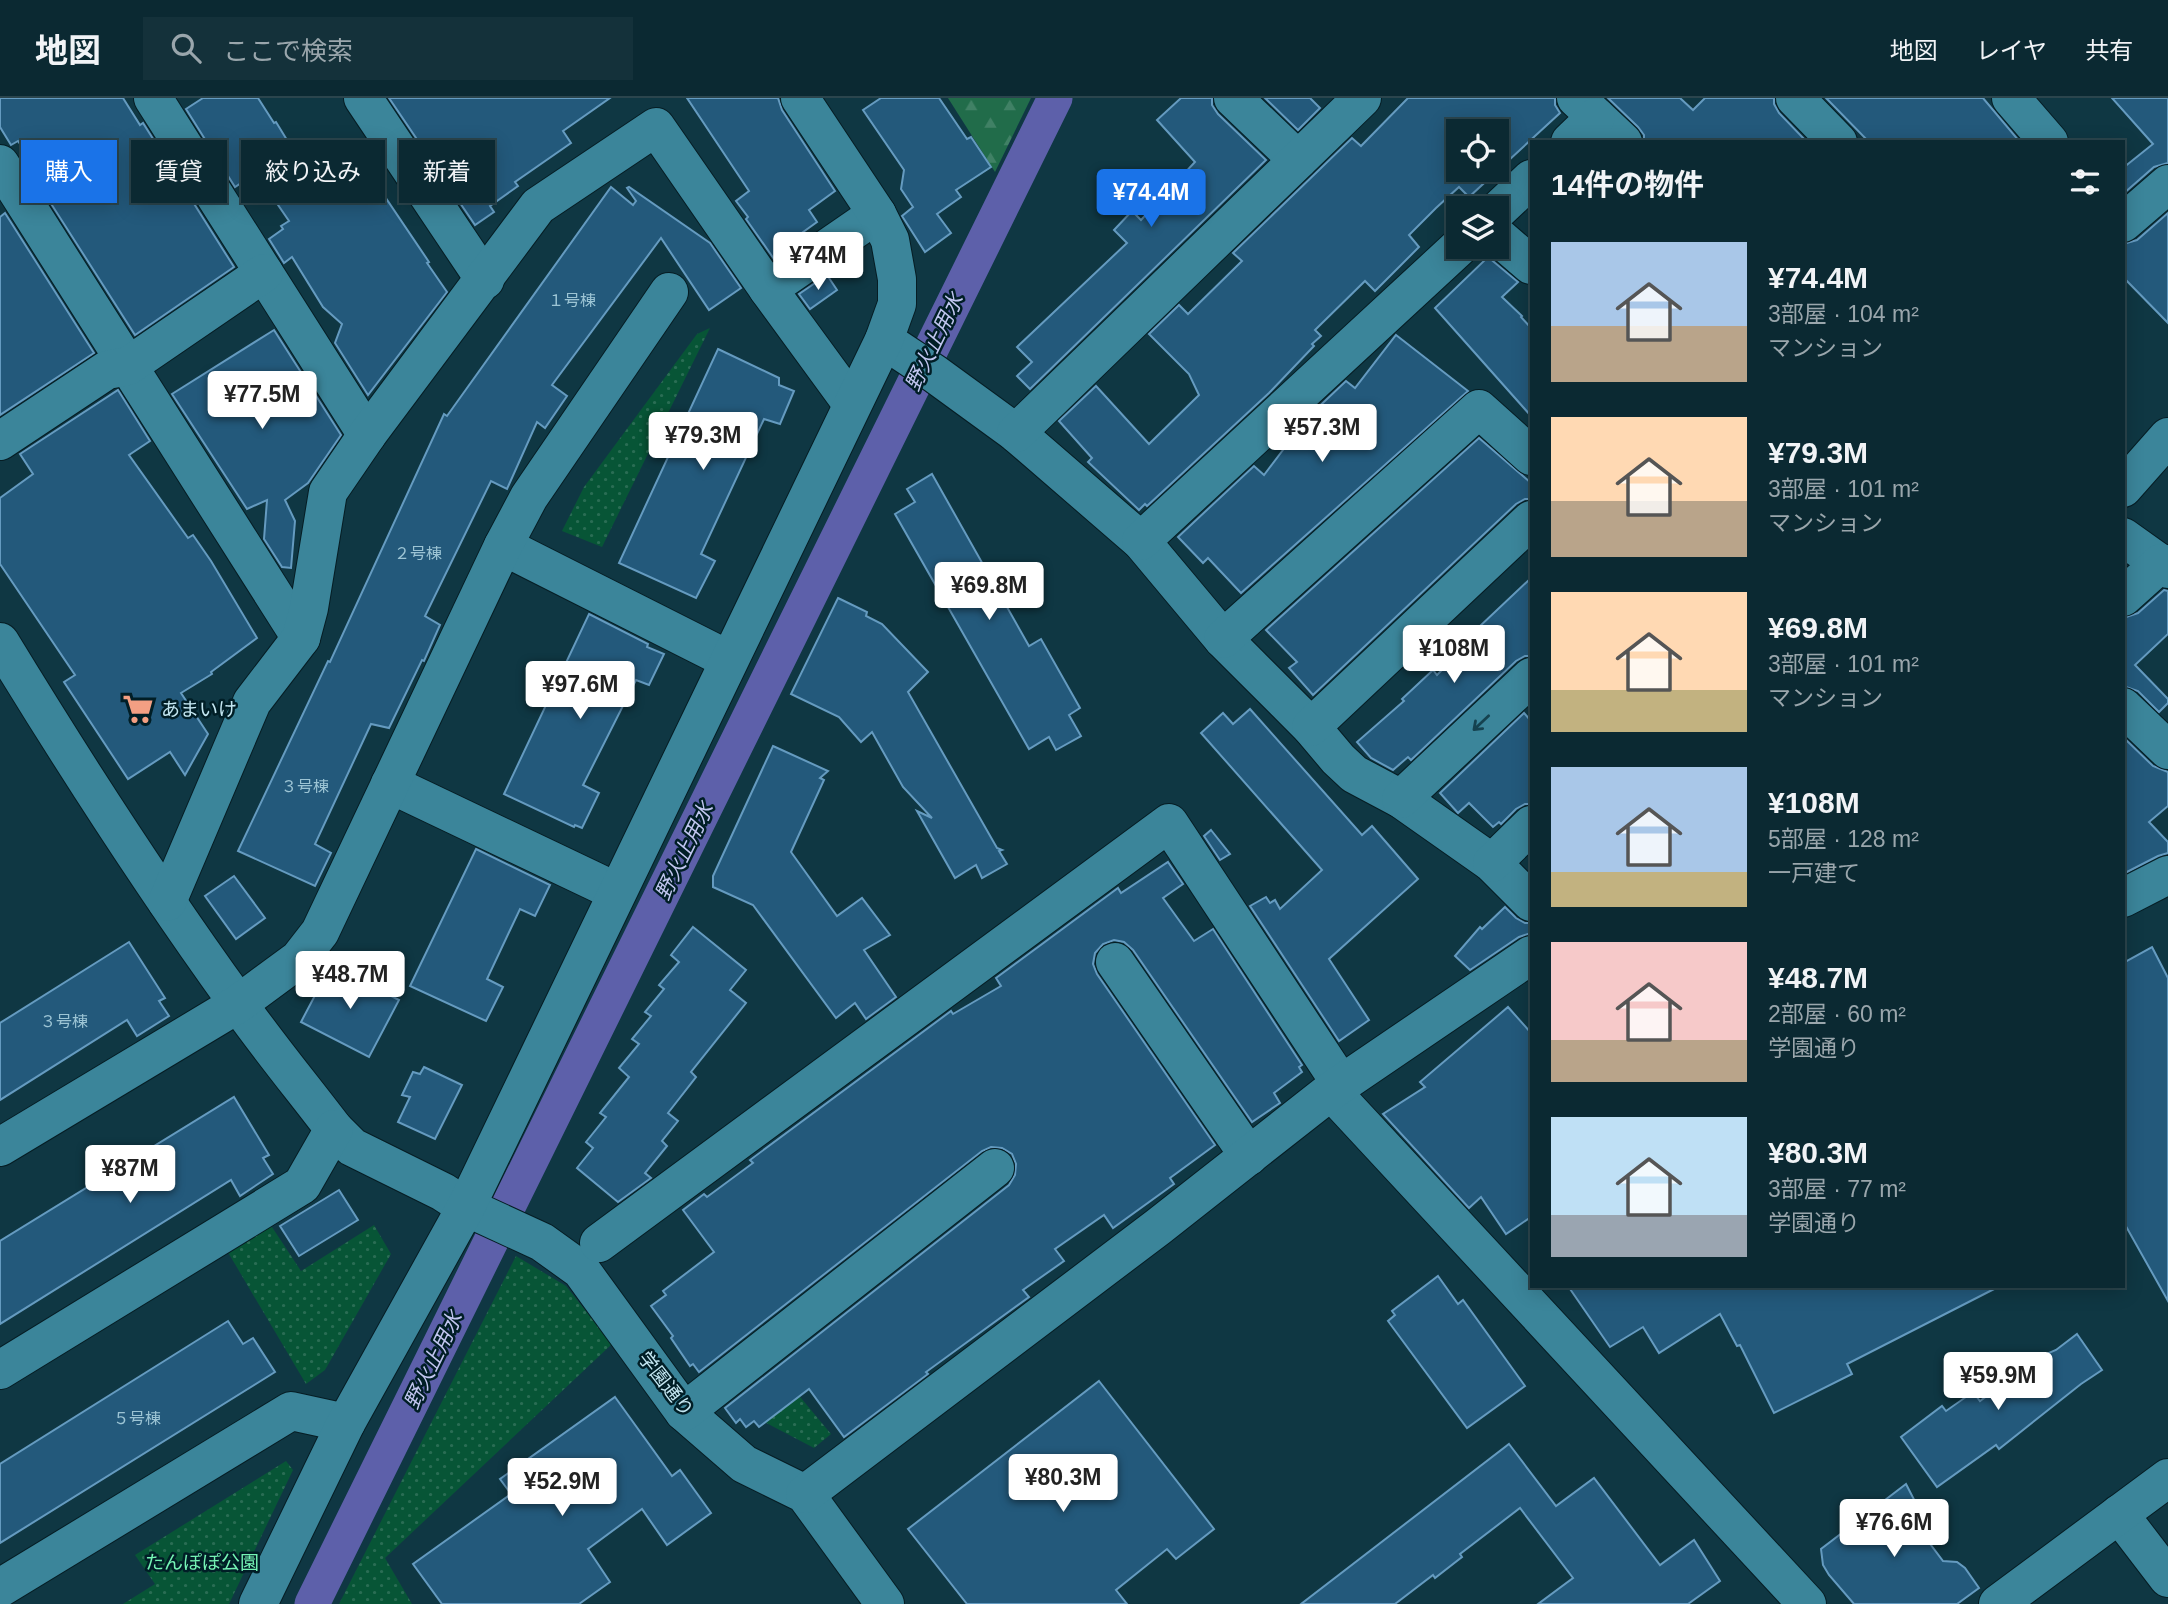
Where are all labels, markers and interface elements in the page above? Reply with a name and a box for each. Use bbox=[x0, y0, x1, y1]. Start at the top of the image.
search box bbox=[143, 17, 633, 80]
icon: search bbox=[167, 29, 205, 67]
text: 地図 bbox=[35, 32, 101, 69]
text: ここで検索 bbox=[223, 36, 353, 66]
text: 地図 bbox=[1890, 37, 1938, 64]
text: レイヤ bbox=[1976, 37, 2047, 64]
text: 共有 bbox=[2085, 37, 2133, 64]
map controls bbox=[1446, 119, 1509, 259]
button: locate bbox=[1446, 119, 1509, 182]
chip: 購入 bbox=[21, 140, 117, 203]
chip: 賃貸 bbox=[131, 140, 227, 203]
chip: 絞り込み bbox=[241, 140, 385, 203]
chip: 新着 bbox=[399, 140, 495, 203]
icon: filters bbox=[2066, 163, 2104, 201]
text: 14件の物件 bbox=[1551, 168, 1704, 201]
pin: ¥74.4M bbox=[1094, 170, 1208, 229]
text: ¥74.4M bbox=[1113, 179, 1189, 205]
button: layers bbox=[1446, 196, 1509, 259]
pin: ¥74M bbox=[777, 232, 859, 292]
text: ¥74M bbox=[789, 242, 847, 268]
text: ¥74.4M bbox=[1768, 261, 1868, 294]
icon: home bbox=[1607, 270, 1691, 354]
water label: 野火止用水 bbox=[901, 288, 968, 394]
house number: １号棟 bbox=[548, 292, 596, 309]
text: 3部屋 · 104 m² bbox=[1768, 301, 1919, 327]
text: マンション bbox=[1768, 335, 1883, 361]
pin: ¥77.5M bbox=[205, 372, 319, 431]
text: ¥77.5M bbox=[224, 381, 300, 407]
pin: ¥57.3M bbox=[1265, 404, 1379, 464]
pin: ¥79.3M bbox=[646, 412, 760, 472]
text: ¥57.3M bbox=[1284, 414, 1360, 440]
text: ¥79.3M bbox=[665, 422, 741, 448]
text: ¥79.3M bbox=[1768, 436, 1868, 469]
icon: home bbox=[1607, 445, 1691, 529]
text: 3部屋 · 101 m² bbox=[1768, 476, 1919, 502]
text: マンション bbox=[1768, 510, 1883, 536]
house number: ２号棟 bbox=[394, 545, 442, 562]
pin: ¥69.8M bbox=[932, 562, 1046, 622]
text: ¥69.8M bbox=[951, 572, 1027, 598]
text: ¥69.8M bbox=[1768, 611, 1868, 644]
icon: home bbox=[1607, 620, 1691, 704]
pin: ¥108M bbox=[1405, 626, 1503, 685]
text: ¥108M bbox=[1419, 635, 1489, 661]
text: 3部屋 · 101 m² bbox=[1768, 651, 1919, 677]
pin: ¥97.6M bbox=[523, 662, 637, 721]
text: ¥97.6M bbox=[542, 671, 618, 697]
text: マンション bbox=[1768, 685, 1883, 711]
supermarket icon: あまいけ bbox=[121, 692, 155, 726]
place label: あまいけ bbox=[161, 699, 237, 720]
one-way arrow bbox=[1473, 715, 1490, 732]
house number: ３号棟 bbox=[281, 778, 329, 795]
text: ¥108M bbox=[1768, 786, 1860, 819]
icon: home bbox=[1607, 795, 1691, 879]
water label: 野火止用水 bbox=[651, 797, 718, 903]
text: 5部屋 · 128 m² bbox=[1768, 826, 1919, 852]
text: 一戸建て bbox=[1768, 860, 1860, 886]
pin: ¥48.7M bbox=[293, 951, 407, 1011]
text: ¥48.7M bbox=[312, 961, 388, 987]
text: ¥48.7M bbox=[1768, 961, 1868, 994]
icon: home bbox=[1607, 970, 1691, 1054]
text: 2部屋 · 60 m² bbox=[1768, 1001, 1906, 1027]
house number: ３号棟 bbox=[40, 1013, 88, 1030]
text: 学園通り bbox=[1768, 1035, 1860, 1061]
text: ¥80.3M bbox=[1768, 1136, 1868, 1169]
icon: home bbox=[1607, 1145, 1691, 1229]
pin: ¥87M bbox=[89, 1146, 171, 1205]
text: ¥87M bbox=[101, 1155, 159, 1181]
text: 3部屋 · 77 m² bbox=[1768, 1176, 1906, 1202]
text: 学園通り bbox=[1768, 1210, 1860, 1236]
water label: 野火止用水 bbox=[400, 1306, 467, 1412]
street label: 学園通り bbox=[634, 1348, 698, 1420]
pin: ¥59.9M bbox=[1941, 1352, 2055, 1412]
text: ¥59.9M bbox=[1960, 1362, 2036, 1388]
house number: ５号棟 bbox=[113, 1410, 161, 1427]
pin: ¥80.3M bbox=[1006, 1454, 1120, 1514]
pin: ¥52.9M bbox=[505, 1458, 619, 1518]
text: ¥80.3M bbox=[1025, 1464, 1101, 1490]
text: ¥52.9M bbox=[524, 1468, 600, 1494]
pin: ¥76.6M bbox=[1837, 1500, 1951, 1559]
text: ¥76.6M bbox=[1856, 1509, 1932, 1535]
park label: たんぽぽ公園 bbox=[145, 1552, 259, 1573]

